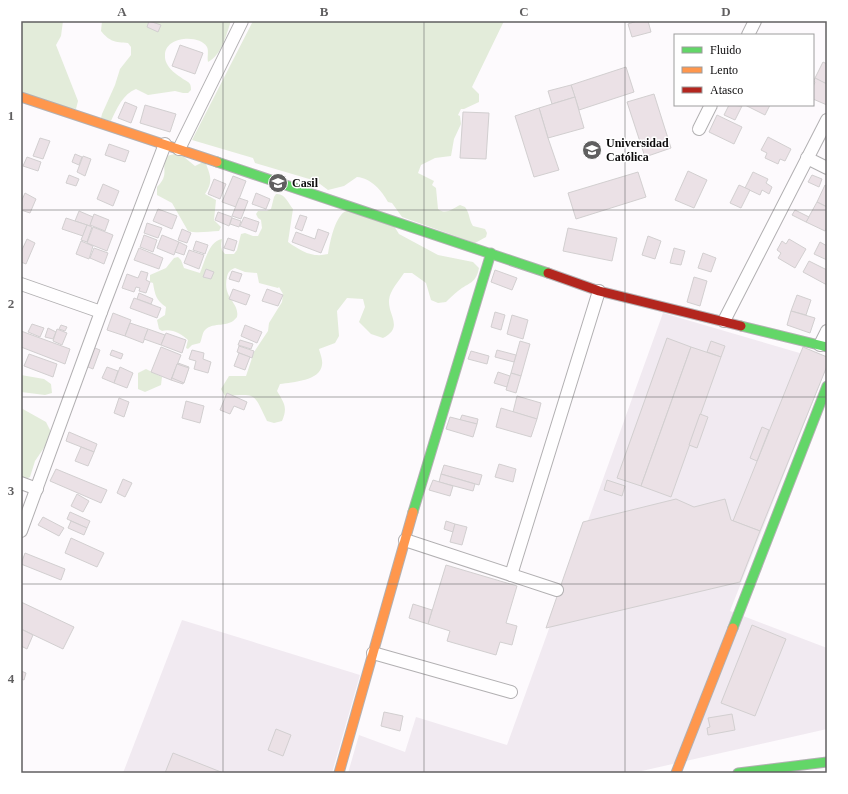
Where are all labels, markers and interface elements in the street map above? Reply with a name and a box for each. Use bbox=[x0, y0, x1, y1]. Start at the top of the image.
text: A bbox=[117, 4, 127, 19]
text: B bbox=[320, 4, 329, 19]
text: C bbox=[519, 4, 529, 19]
text: D bbox=[721, 4, 731, 19]
legend bbox=[674, 34, 814, 106]
text: Fluido bbox=[710, 43, 741, 57]
text: Lento bbox=[710, 63, 738, 77]
text: Atasco bbox=[710, 83, 743, 97]
text: 1 bbox=[8, 108, 14, 123]
place label: Universidad Católica bbox=[606, 136, 669, 164]
school or university icon: Universidad Católica bbox=[581, 139, 603, 161]
school or university icon: Casil bbox=[267, 172, 289, 194]
place label: Casil bbox=[292, 176, 319, 190]
text: 2 bbox=[8, 296, 14, 311]
text: 3 bbox=[8, 483, 15, 498]
text: 4 bbox=[8, 671, 15, 686]

